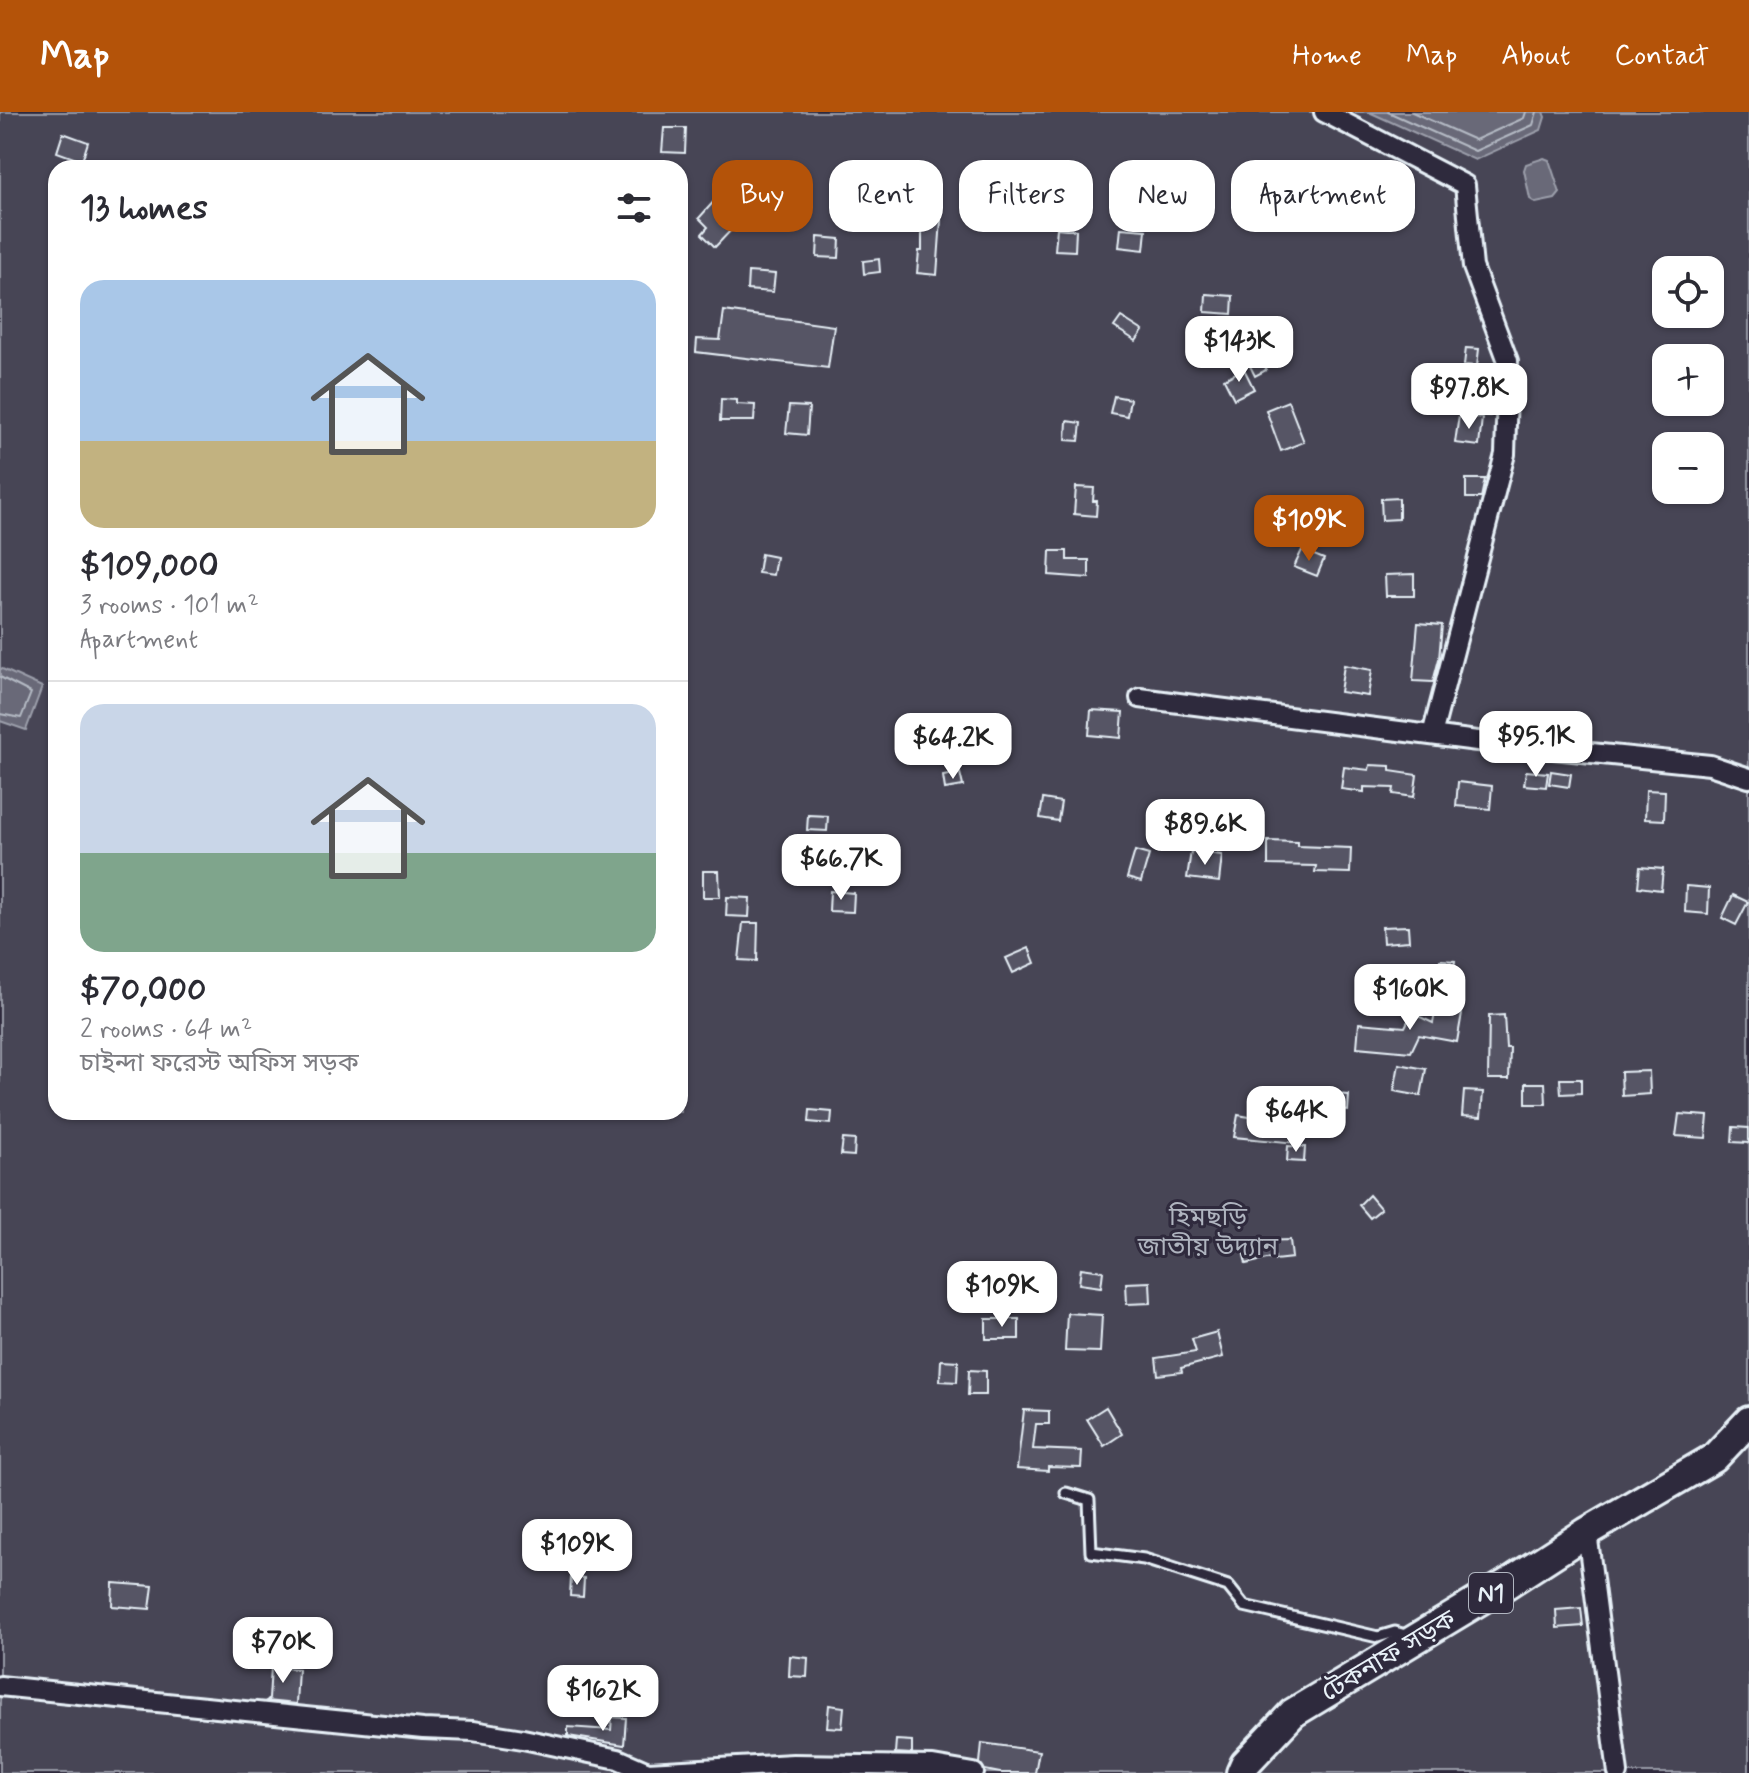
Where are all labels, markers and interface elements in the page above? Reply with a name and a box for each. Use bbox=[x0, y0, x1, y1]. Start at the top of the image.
text: Map bbox=[40, 32, 110, 81]
text: Home bbox=[1292, 38, 1362, 75]
text: Map bbox=[1406, 38, 1457, 75]
text: About bbox=[1501, 38, 1570, 75]
text: Contact bbox=[1614, 38, 1709, 75]
chip: Buy bbox=[712, 160, 813, 232]
chip: Rent bbox=[829, 160, 943, 232]
chip: Filters bbox=[959, 160, 1093, 232]
chip: New bbox=[1109, 160, 1215, 232]
chip: Apartment bbox=[1231, 160, 1415, 232]
text: 13 homes bbox=[80, 186, 208, 231]
icon: filters bbox=[612, 186, 656, 230]
map controls bbox=[1652, 256, 1724, 504]
button: locate bbox=[1652, 256, 1724, 328]
pin: $143K bbox=[1183, 316, 1295, 384]
text: $143K bbox=[1203, 325, 1275, 359]
icon: home bbox=[296, 332, 440, 476]
button: + bbox=[1652, 344, 1724, 416]
pin: $97.8K bbox=[1404, 363, 1534, 431]
text: $97.8K bbox=[1429, 372, 1509, 406]
button: − bbox=[1652, 432, 1724, 504]
pin: $109K bbox=[1253, 495, 1365, 563]
text: $109K bbox=[1272, 504, 1346, 538]
text: $109,000 bbox=[80, 544, 219, 589]
text: 3 rooms · 101 m² bbox=[80, 589, 259, 623]
text: Apartment bbox=[80, 623, 198, 657]
pin: $95.1K bbox=[1471, 711, 1601, 779]
pin: $64.2K bbox=[888, 713, 1018, 781]
text: $95.1K bbox=[1497, 720, 1575, 754]
text: $64.2K bbox=[913, 722, 993, 756]
icon: home bbox=[296, 756, 440, 900]
pin: $89.6K bbox=[1140, 799, 1270, 867]
text: $89.6K bbox=[1164, 808, 1246, 842]
pin: $66.7K bbox=[776, 834, 906, 902]
text: $66.7K bbox=[800, 843, 882, 877]
pin: $160K bbox=[1354, 964, 1466, 1032]
text: $70,000 bbox=[80, 968, 206, 1013]
text: $160K bbox=[1372, 973, 1448, 1007]
text: 2 rooms · 64 m² bbox=[80, 1013, 252, 1047]
text: চাইন্দা ফরেস্ট অফিস সড়ক bbox=[80, 1047, 359, 1081]
pin: $64K bbox=[1249, 1086, 1343, 1154]
text: $64K bbox=[1265, 1095, 1327, 1129]
park label: হিমছড়ি জাতীয় উদ্যান bbox=[1137, 1201, 1279, 1265]
pin: $109K bbox=[946, 1261, 1058, 1329]
text: $109K bbox=[965, 1270, 1039, 1304]
pin: $109K bbox=[521, 1519, 633, 1587]
text: $109K bbox=[540, 1528, 614, 1562]
road number: N1 bbox=[1469, 1573, 1513, 1613]
street label: টেকনাফ সড়ক bbox=[1315, 1603, 1464, 1710]
pin: $70K bbox=[236, 1617, 330, 1685]
text: $70K bbox=[251, 1626, 315, 1660]
pin: $162K bbox=[547, 1665, 659, 1733]
text: $162K bbox=[565, 1674, 641, 1708]

